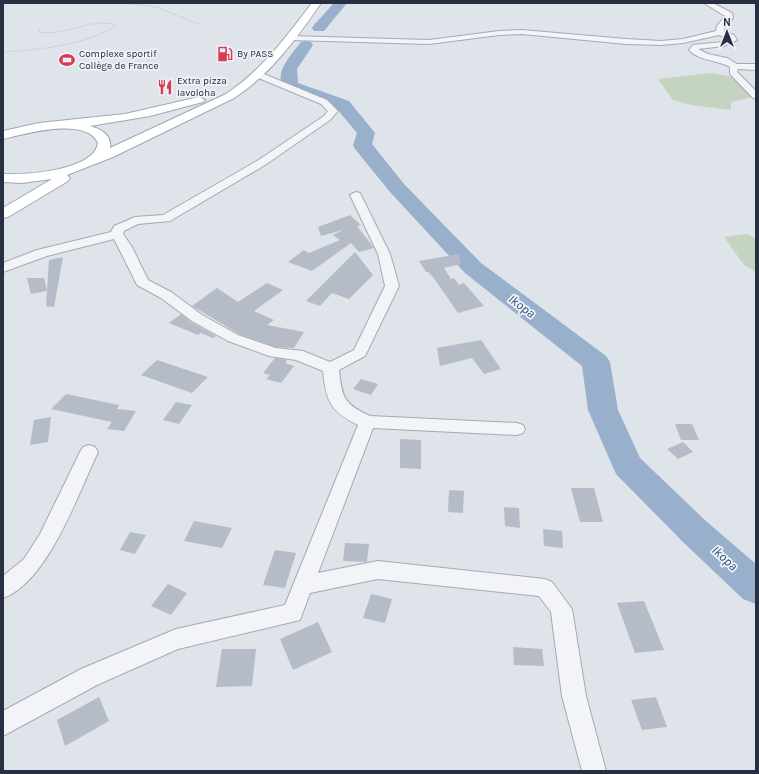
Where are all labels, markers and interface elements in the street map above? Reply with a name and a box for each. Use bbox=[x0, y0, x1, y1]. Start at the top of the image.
north arrow bbox=[707, 12, 747, 52]
text: N bbox=[723, 16, 731, 29]
fuel station icon: By PASS bbox=[216, 45, 234, 63]
place label: Complexe sportif Collège de France bbox=[79, 48, 159, 72]
place label: By PASS bbox=[237, 48, 273, 60]
sports icon: Complexe sportif Collège de France bbox=[58, 51, 76, 69]
place label: Extra pizza Iavoloha bbox=[177, 75, 227, 99]
restaurant icon: Extra pizza Iavoloha bbox=[156, 78, 174, 96]
water label: Ikopa bbox=[506, 291, 539, 321]
water label: Ikopa bbox=[709, 542, 741, 574]

